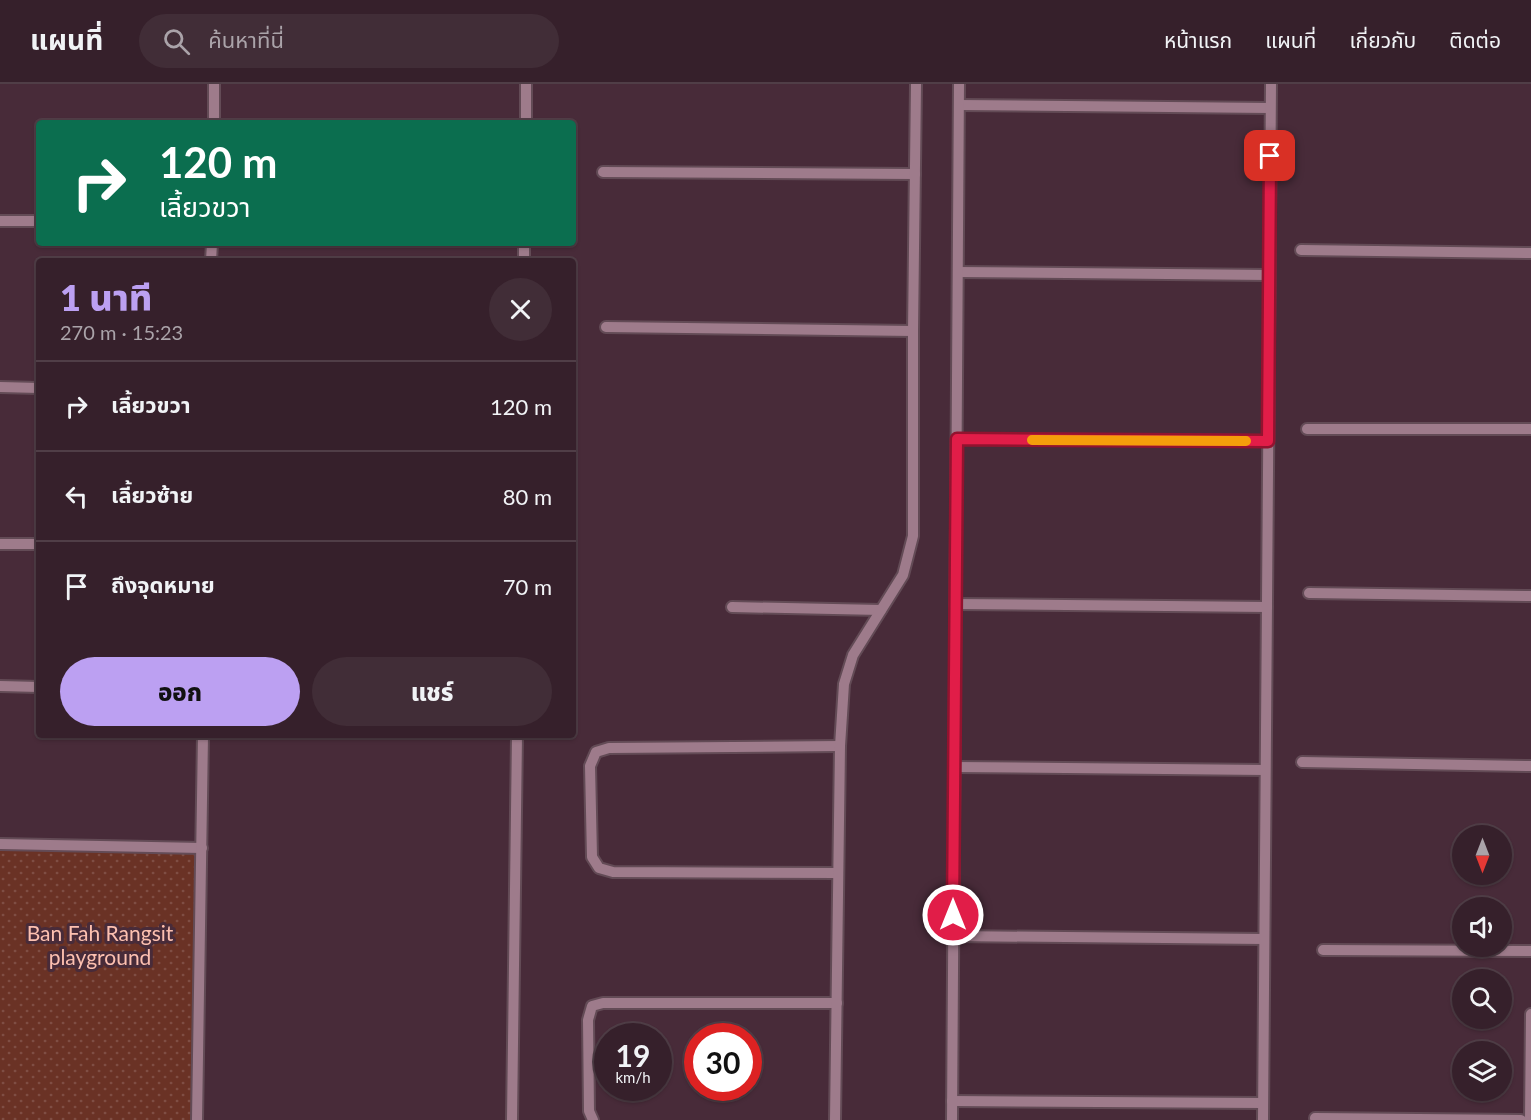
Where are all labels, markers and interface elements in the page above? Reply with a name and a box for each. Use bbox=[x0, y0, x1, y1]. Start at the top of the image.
search box bbox=[139, 14, 559, 68]
text: แผนที่ bbox=[30, 22, 103, 56]
icon: search bbox=[160, 25, 193, 58]
text: ค้นหาที่นี่ bbox=[208, 26, 284, 53]
text: หน้าแรก bbox=[1164, 27, 1232, 52]
text: แผนที่ bbox=[1265, 27, 1316, 52]
text: เกี่ยวกับ bbox=[1349, 27, 1416, 52]
text: ติดต่อ bbox=[1449, 27, 1501, 52]
pin bbox=[1244, 130, 1295, 181]
text: 120 m bbox=[159, 137, 277, 187]
icon: arrive bbox=[1253, 139, 1286, 172]
icon: right bbox=[60, 144, 138, 222]
text: เลี้ยวขวา bbox=[159, 190, 250, 223]
text: 1 นาที bbox=[60, 275, 152, 319]
button: close bbox=[489, 278, 552, 341]
text: 270 m · 15:23 bbox=[60, 320, 183, 344]
icon: right bbox=[60, 390, 93, 423]
text: เลี้ยวขวา bbox=[111, 391, 191, 418]
text: 120 m bbox=[490, 393, 552, 420]
icon: left bbox=[60, 480, 93, 513]
text: เลี้ยวซ้าย bbox=[111, 481, 193, 508]
text: 80 m bbox=[503, 483, 552, 510]
icon: arrive bbox=[60, 570, 93, 603]
text: ถึงจุดหมาย bbox=[111, 571, 215, 598]
text: 70 m bbox=[503, 573, 552, 600]
button: ออก bbox=[60, 657, 300, 726]
button: แชร์ bbox=[312, 657, 552, 726]
north arrow bbox=[1452, 825, 1512, 885]
map controls bbox=[1452, 825, 1512, 1101]
position arrow bbox=[921, 883, 985, 947]
button: sound bbox=[1452, 897, 1512, 957]
park label: Ban Fah Rangsit playground bbox=[27, 920, 174, 969]
button: search bbox=[1452, 969, 1512, 1029]
speed limit sign: 30 bbox=[684, 1023, 762, 1101]
text: 19 bbox=[616, 1037, 650, 1073]
button: layers bbox=[1452, 1041, 1512, 1101]
text: km/h bbox=[615, 1068, 651, 1086]

